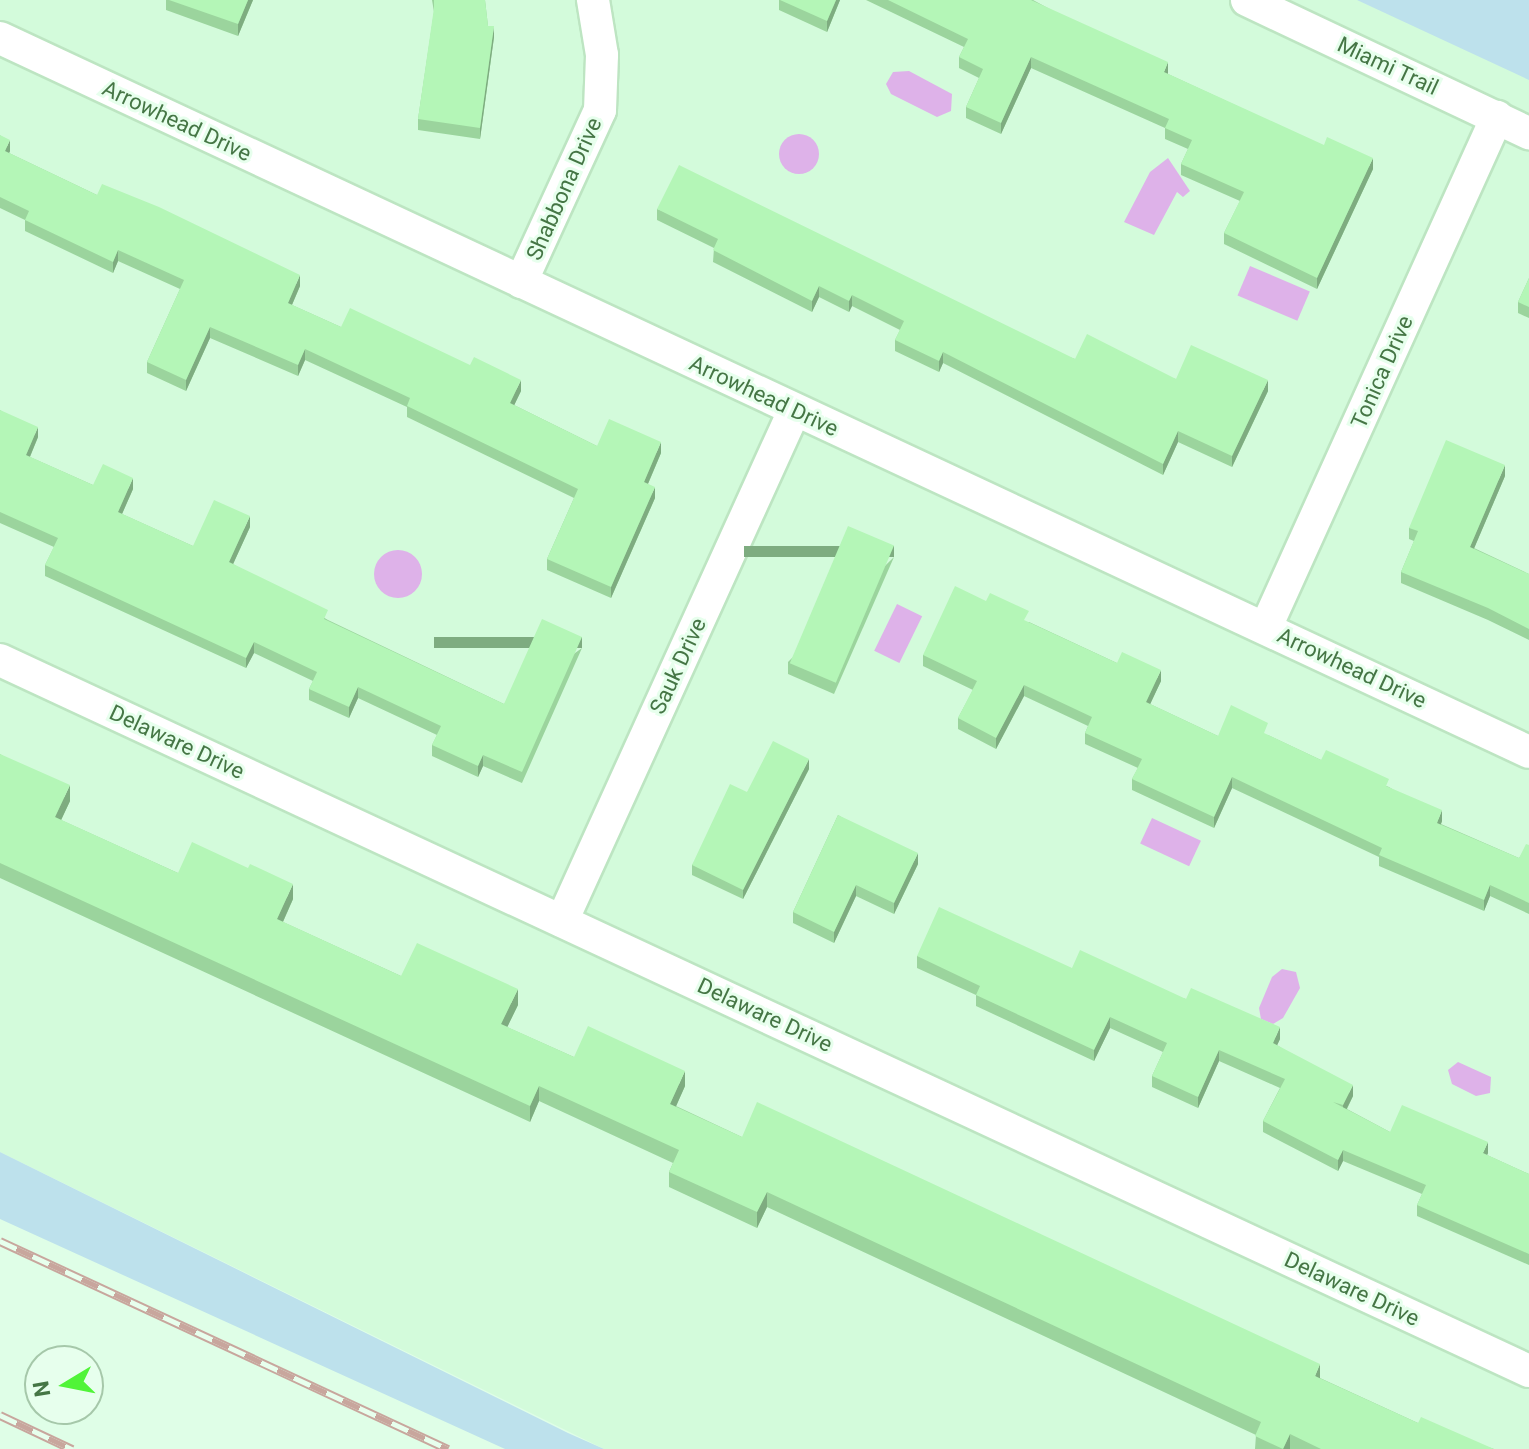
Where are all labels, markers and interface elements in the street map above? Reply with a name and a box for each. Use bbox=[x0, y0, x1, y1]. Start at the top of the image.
street label: Miami Trail bbox=[1333, 31, 1443, 101]
street label: Arrowhead Drive bbox=[98, 75, 256, 167]
street label: Shabbona Drive bbox=[521, 114, 607, 264]
street label: Tonica Drive bbox=[1345, 312, 1419, 432]
street label: Arrowhead Drive bbox=[685, 350, 843, 442]
street label: Sauk Drive bbox=[644, 614, 712, 718]
street label: Arrowhead Drive bbox=[1273, 622, 1431, 714]
street label: Delaware Drive bbox=[105, 699, 249, 785]
street label: Delaware Drive bbox=[693, 972, 837, 1058]
street label: Delaware Drive bbox=[1280, 1246, 1424, 1332]
north arrow bbox=[24, 1345, 104, 1425]
text: N bbox=[28, 1379, 56, 1399]

